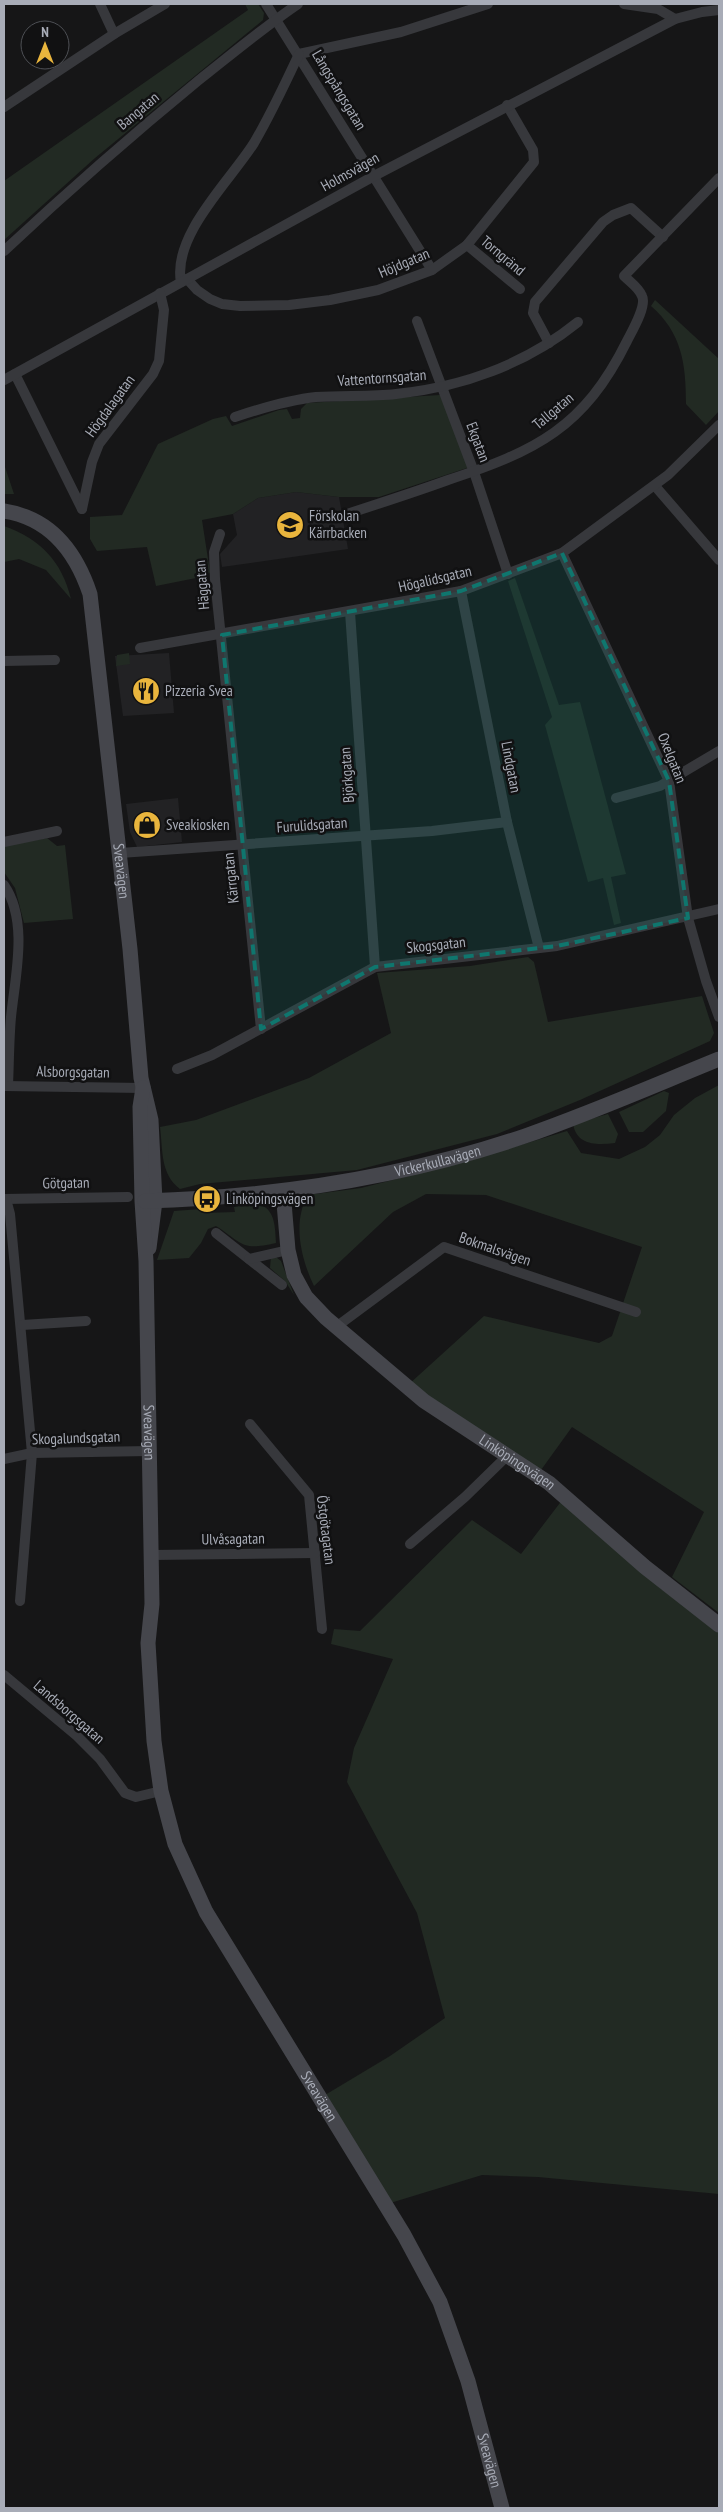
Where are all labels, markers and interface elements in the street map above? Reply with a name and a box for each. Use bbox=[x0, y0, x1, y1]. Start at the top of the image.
north arrow bbox=[20, 20, 70, 70]
text: N bbox=[41, 23, 49, 41]
street label: Långspångsgatan bbox=[308, 46, 371, 133]
street label: Bangatan bbox=[113, 88, 162, 134]
street label: Holmsvägen bbox=[317, 148, 382, 195]
street label: Torngränd bbox=[477, 232, 529, 280]
street label: Höjdgatan bbox=[375, 243, 432, 282]
street label: Vattentornsgatan bbox=[336, 365, 427, 390]
street label: Högdalagatan bbox=[81, 371, 138, 440]
street label: Tallgatan bbox=[528, 388, 577, 433]
street label: Ekgatan bbox=[462, 419, 495, 465]
place label: Förskolan Kärrbacken bbox=[309, 506, 367, 542]
school or university icon: Förskolan Kärrbacken bbox=[275, 510, 305, 540]
street label: Häggatan bbox=[190, 559, 213, 611]
street label: Högalidsgatan bbox=[396, 561, 473, 596]
restaurant icon: Pizzeria Svea bbox=[131, 676, 161, 706]
place label: Pizzeria Svea bbox=[165, 681, 233, 700]
street label: Oxelgatan bbox=[654, 730, 691, 786]
street label: Lindgatan bbox=[497, 740, 526, 794]
street label: Björkgatan bbox=[335, 747, 358, 804]
shop icon: Sveakiosken bbox=[132, 810, 162, 840]
street label: Furulidsgatan bbox=[276, 813, 348, 836]
place label: Sveakiosken bbox=[166, 815, 230, 834]
street label: Sveavägen bbox=[109, 842, 134, 900]
street label: Kärrgatan bbox=[218, 852, 243, 904]
street label: Skogsgatan bbox=[405, 932, 466, 957]
street label: Alsborgsgatan bbox=[36, 1061, 110, 1082]
street label: Vickerkullavägen bbox=[392, 1141, 483, 1181]
street label: Götgatan bbox=[42, 1173, 90, 1192]
bus stop icon: Linköpingsvägen bbox=[192, 1184, 222, 1214]
place label: Linköpingsvägen bbox=[226, 1189, 313, 1208]
street label: Bokmalsvägen bbox=[457, 1227, 534, 1270]
street label: Sveavägen bbox=[140, 1405, 159, 1461]
street label: Skogalundsgatan bbox=[31, 1426, 120, 1449]
street label: Linköpingsvägen bbox=[476, 1430, 560, 1494]
street label: Östgötagatan bbox=[313, 1494, 340, 1566]
street label: Ulvåsagatan bbox=[201, 1528, 265, 1549]
street label: Landsborgsgatan bbox=[30, 1676, 109, 1748]
street label: Sveavägen bbox=[297, 2067, 342, 2125]
street label: Sveavägen bbox=[473, 2431, 506, 2490]

